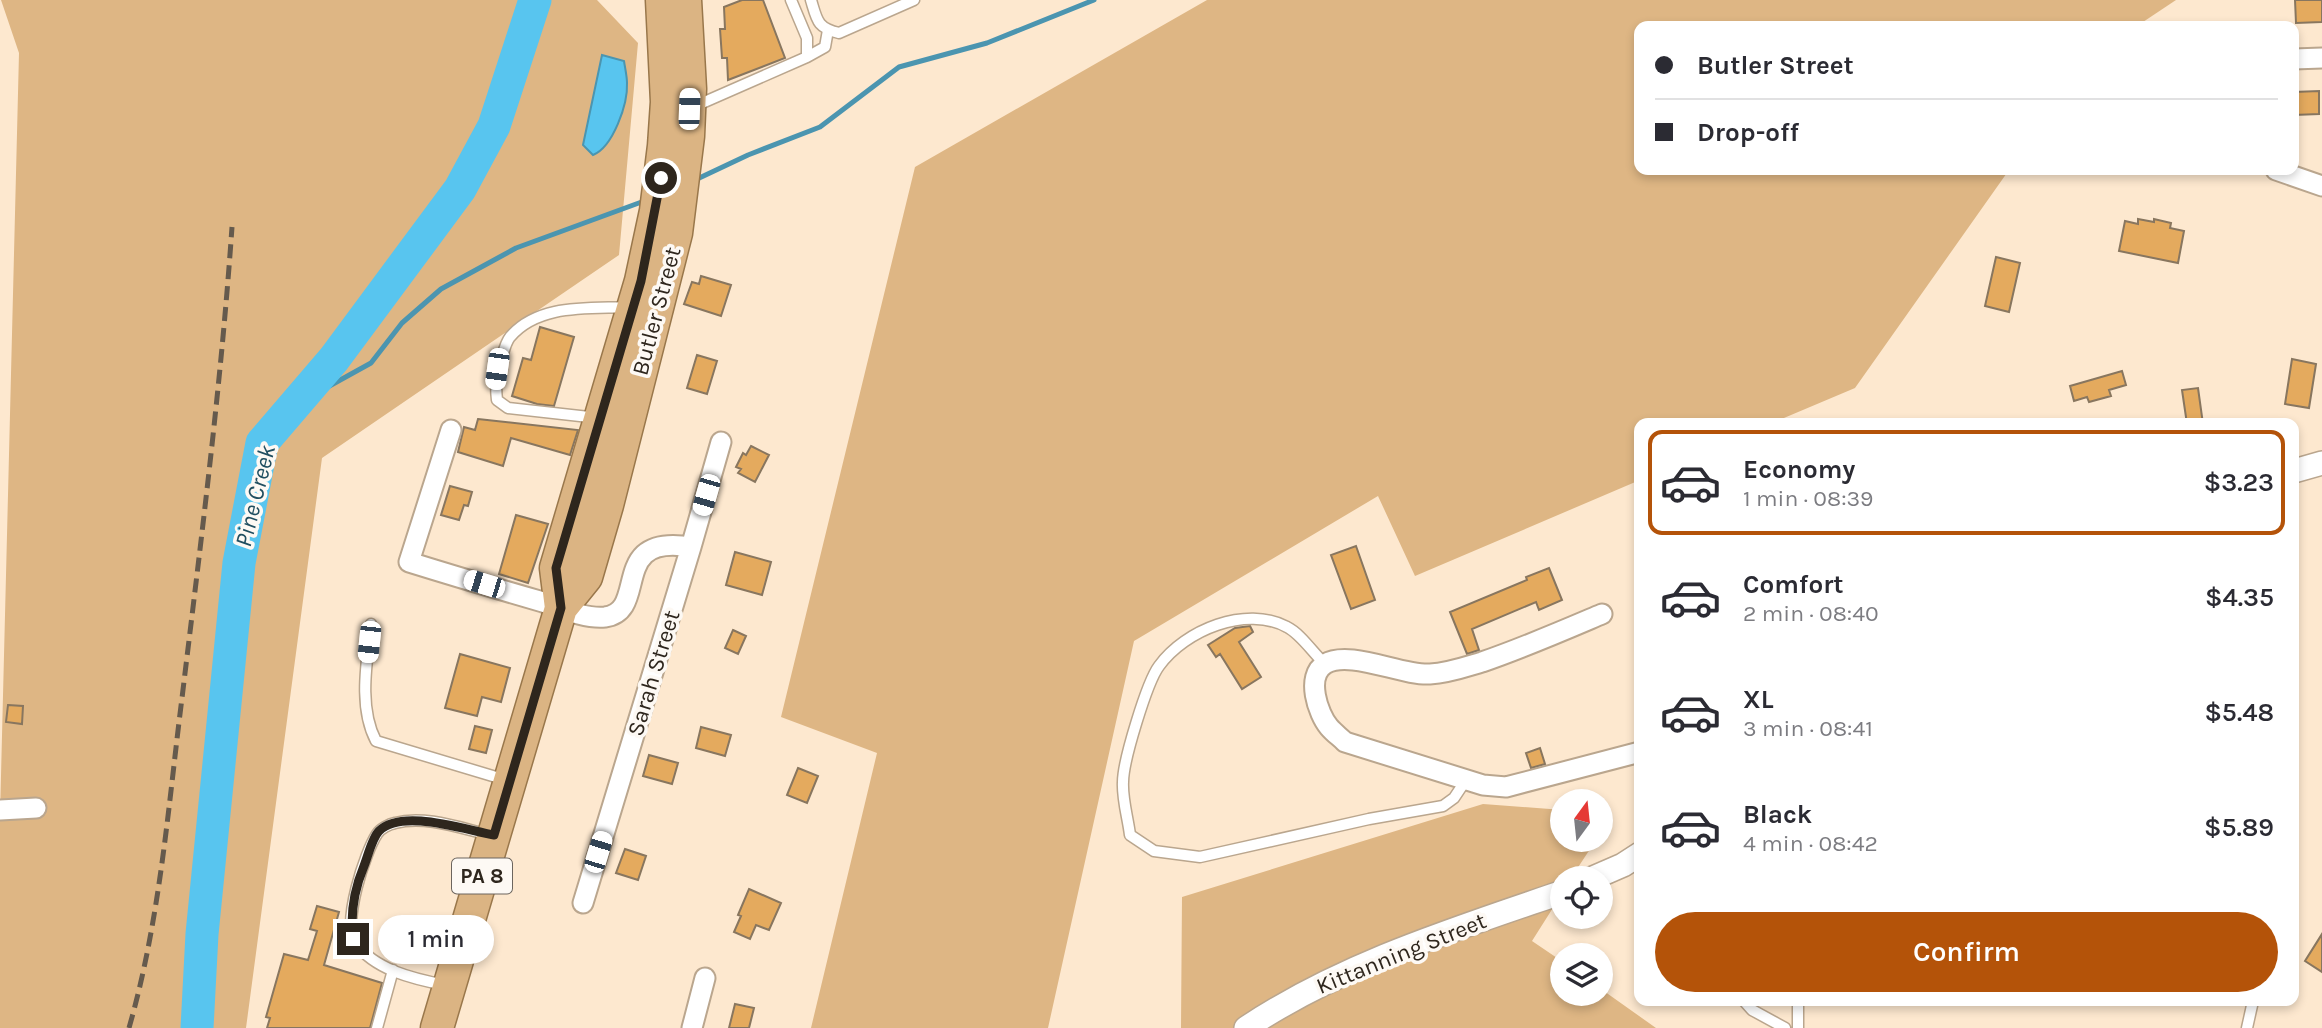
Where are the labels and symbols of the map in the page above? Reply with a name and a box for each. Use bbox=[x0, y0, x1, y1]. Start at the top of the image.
car bbox=[678, 88, 701, 130]
route start bbox=[645, 162, 677, 194]
street label: Butler Street bbox=[626, 244, 687, 378]
car bbox=[484, 347, 511, 391]
water label: Pine Creek bbox=[229, 442, 281, 550]
car bbox=[691, 472, 722, 518]
car bbox=[461, 568, 508, 600]
street label: Sarah Street bbox=[622, 607, 685, 739]
car bbox=[357, 620, 382, 664]
north arrow bbox=[1550, 789, 1614, 852]
car bbox=[582, 829, 615, 875]
road number: PA 8 bbox=[452, 858, 512, 894]
street label: Kittanning Street bbox=[1312, 907, 1490, 1000]
callout: 1 min bbox=[378, 914, 493, 964]
route end bbox=[337, 923, 369, 955]

